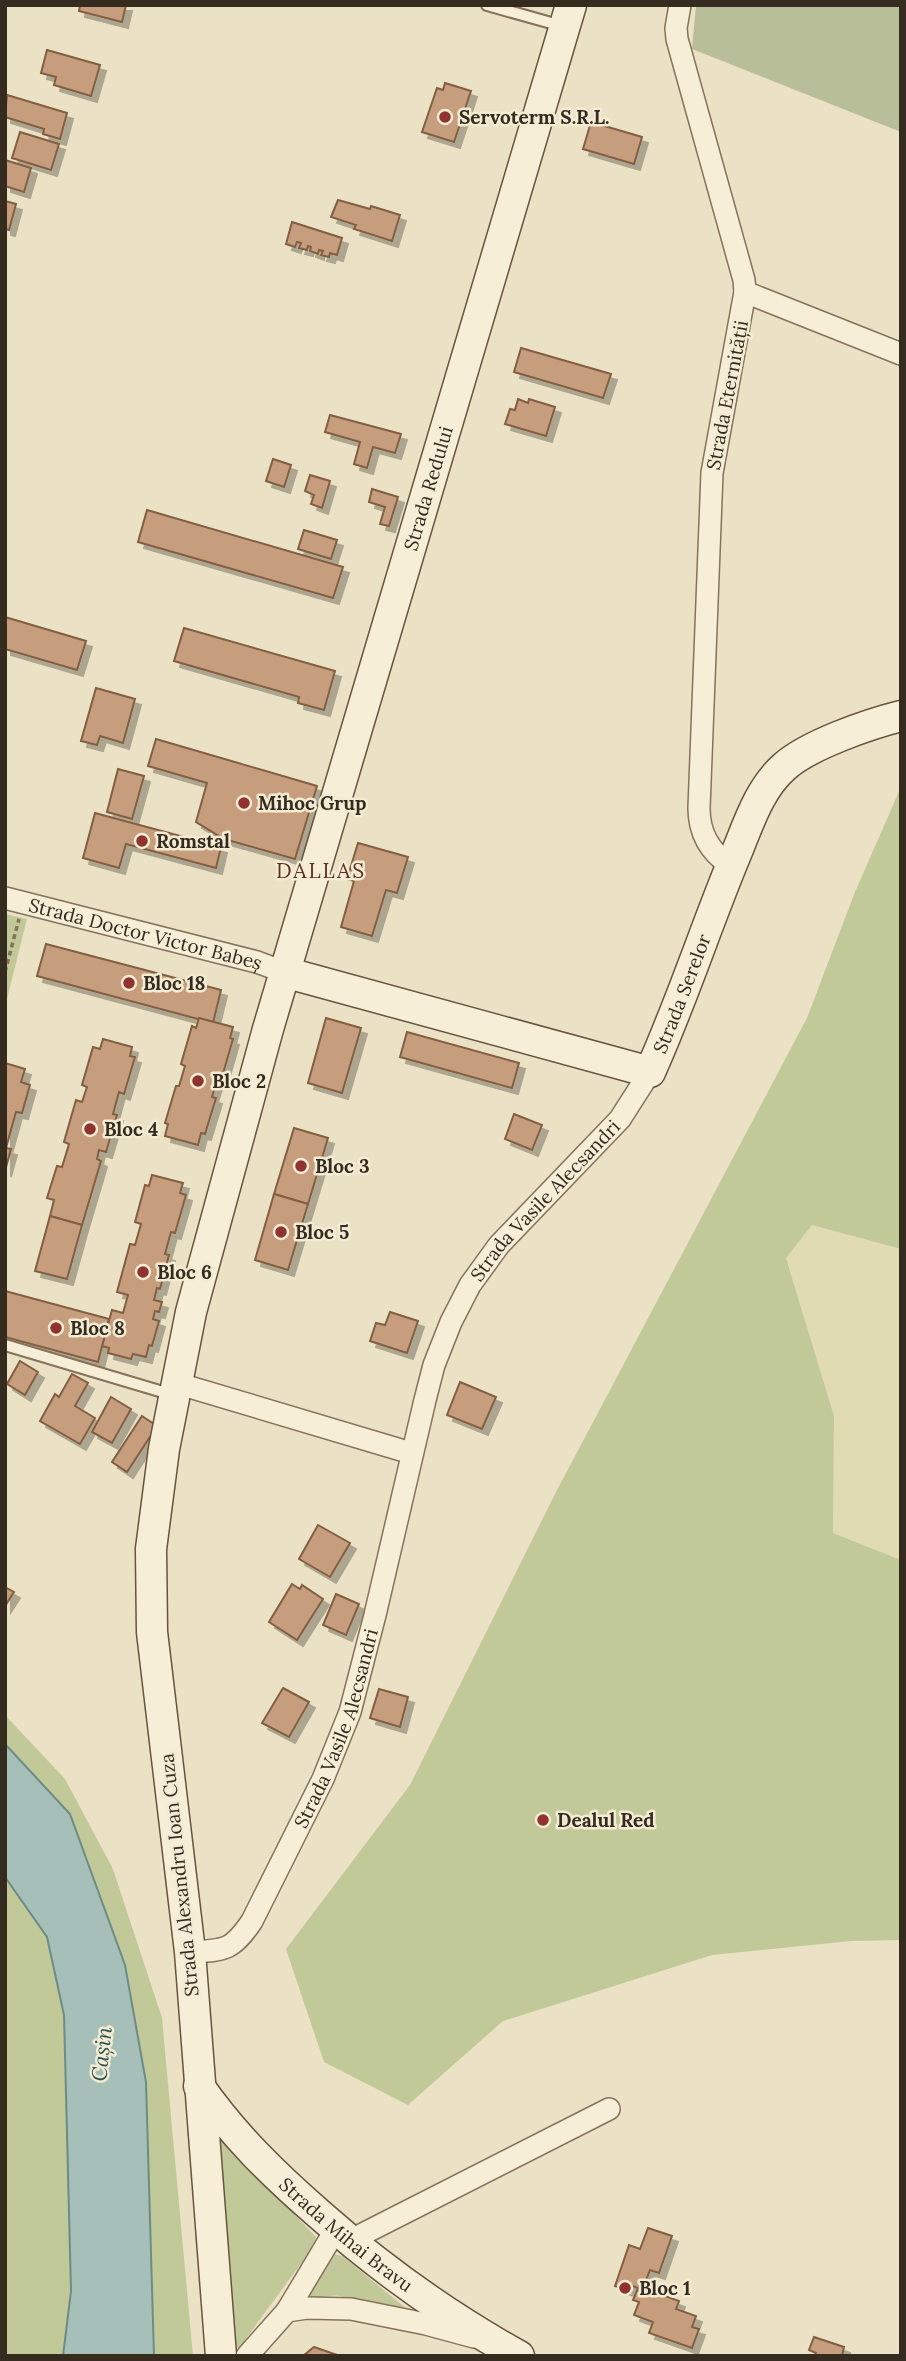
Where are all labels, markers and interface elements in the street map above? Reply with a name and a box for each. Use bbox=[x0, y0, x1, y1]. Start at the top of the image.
place label: Servoterm S.R.L. bbox=[459, 105, 609, 129]
marker: Servoterm S.R.L. bbox=[437, 109, 453, 125]
street label: Strada Eternității bbox=[701, 318, 753, 472]
street label: Strada Redului bbox=[398, 423, 458, 554]
place label: Mihoc Grup bbox=[258, 791, 366, 815]
marker: Mihoc Grup bbox=[236, 795, 252, 811]
place label: Romstal bbox=[156, 829, 230, 853]
marker: Romstal bbox=[134, 833, 150, 849]
district label: DALLAS bbox=[276, 857, 366, 884]
street label: Strada Doctor Victor Babeș bbox=[26, 892, 266, 975]
street label: Strada Serelor bbox=[648, 930, 716, 1057]
place label: Bloc 18 bbox=[143, 971, 206, 995]
marker: Bloc 18 bbox=[121, 975, 137, 991]
place label: Bloc 2 bbox=[212, 1069, 266, 1093]
marker: Bloc 2 bbox=[190, 1073, 206, 1089]
street label: Strada Vasile Alecsandri bbox=[465, 1115, 625, 1286]
place label: Bloc 4 bbox=[104, 1117, 158, 1141]
marker: Bloc 4 bbox=[82, 1121, 98, 1137]
place label: Bloc 3 bbox=[315, 1154, 370, 1178]
marker: Bloc 3 bbox=[293, 1158, 309, 1174]
place label: Bloc 5 bbox=[295, 1220, 349, 1244]
marker: Bloc 5 bbox=[273, 1224, 289, 1240]
place label: Bloc 6 bbox=[157, 1260, 212, 1284]
marker: Bloc 6 bbox=[135, 1264, 151, 1280]
place label: Bloc 8 bbox=[70, 1316, 125, 1340]
marker: Bloc 8 bbox=[48, 1320, 64, 1336]
street label: Strada Vasile Alecsandri bbox=[288, 1626, 383, 1832]
street label: Strada Alexandru Ioan Cuza bbox=[154, 1752, 204, 1998]
place label: Dealul Red bbox=[557, 1808, 655, 1832]
marker: Dealul Red bbox=[535, 1812, 551, 1828]
water label: Cașin bbox=[85, 2025, 118, 2083]
street label: Strada Mihai Bravu bbox=[274, 2172, 418, 2297]
place label: Bloc 1 bbox=[639, 2276, 691, 2300]
marker: Bloc 1 bbox=[617, 2280, 633, 2296]

